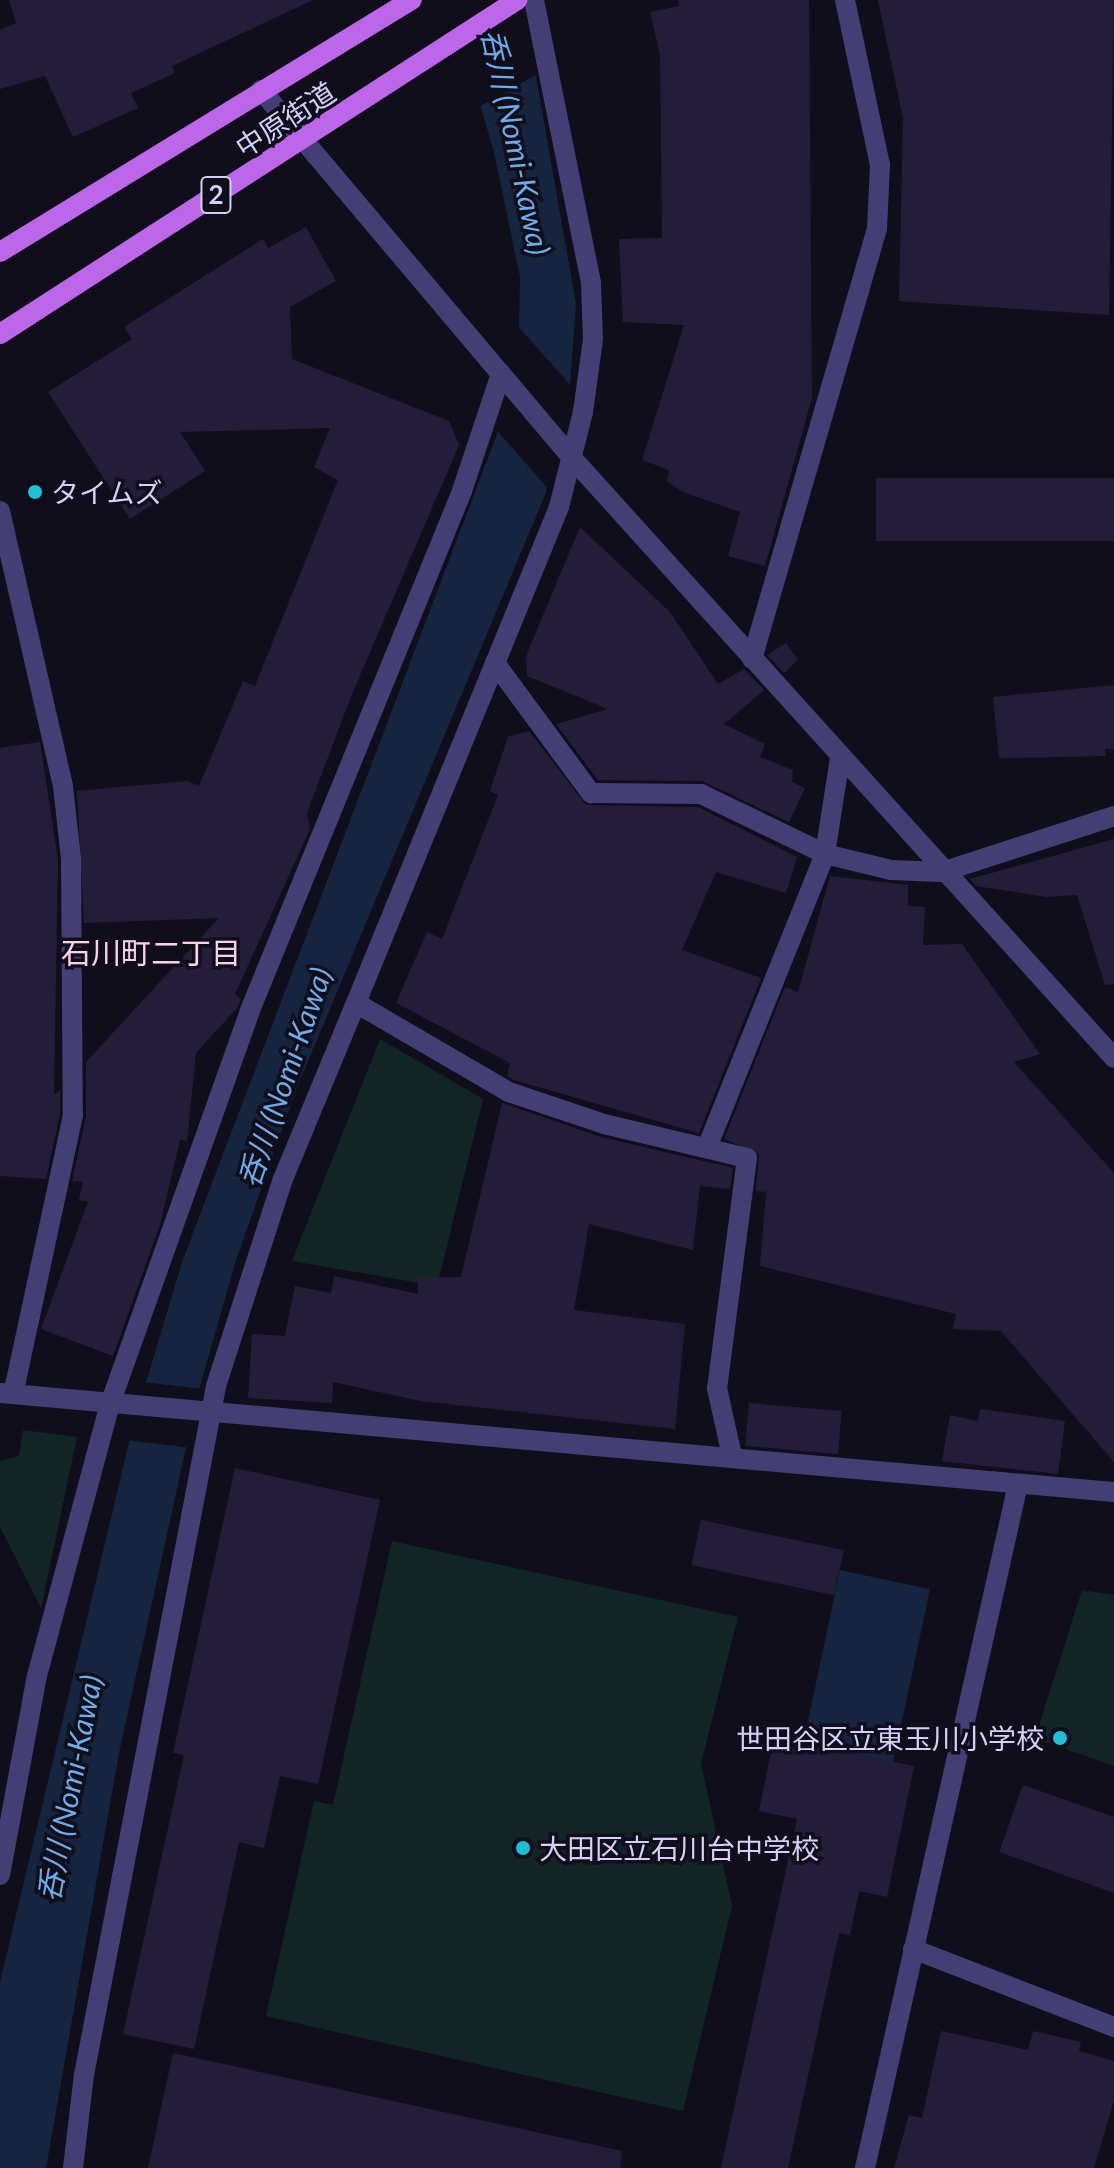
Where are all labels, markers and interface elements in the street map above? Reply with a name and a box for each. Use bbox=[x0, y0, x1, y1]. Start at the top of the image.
water label: 呑川 (Nomi-Kawa) bbox=[476, 26, 558, 258]
street label: 中原街道 bbox=[229, 74, 341, 164]
road number: 2 bbox=[200, 173, 232, 217]
place label: タイムズ bbox=[51, 475, 163, 509]
marker: タイムズ bbox=[26, 483, 44, 501]
district label: 石川町二丁目 bbox=[61, 934, 241, 970]
water label: 呑川 (Nomi-Kawa) bbox=[230, 963, 338, 1191]
water label: 呑川 (Nomi-Kawa) bbox=[29, 1672, 109, 1904]
place label: 世田谷区立東玉川小学校 bbox=[736, 1721, 1044, 1755]
marker: 世田谷区立東玉川小学校 bbox=[1051, 1729, 1069, 1747]
place label: 大田区立石川台中学校 bbox=[539, 1831, 819, 1865]
marker: 大田区立石川台中学校 bbox=[514, 1839, 532, 1857]

